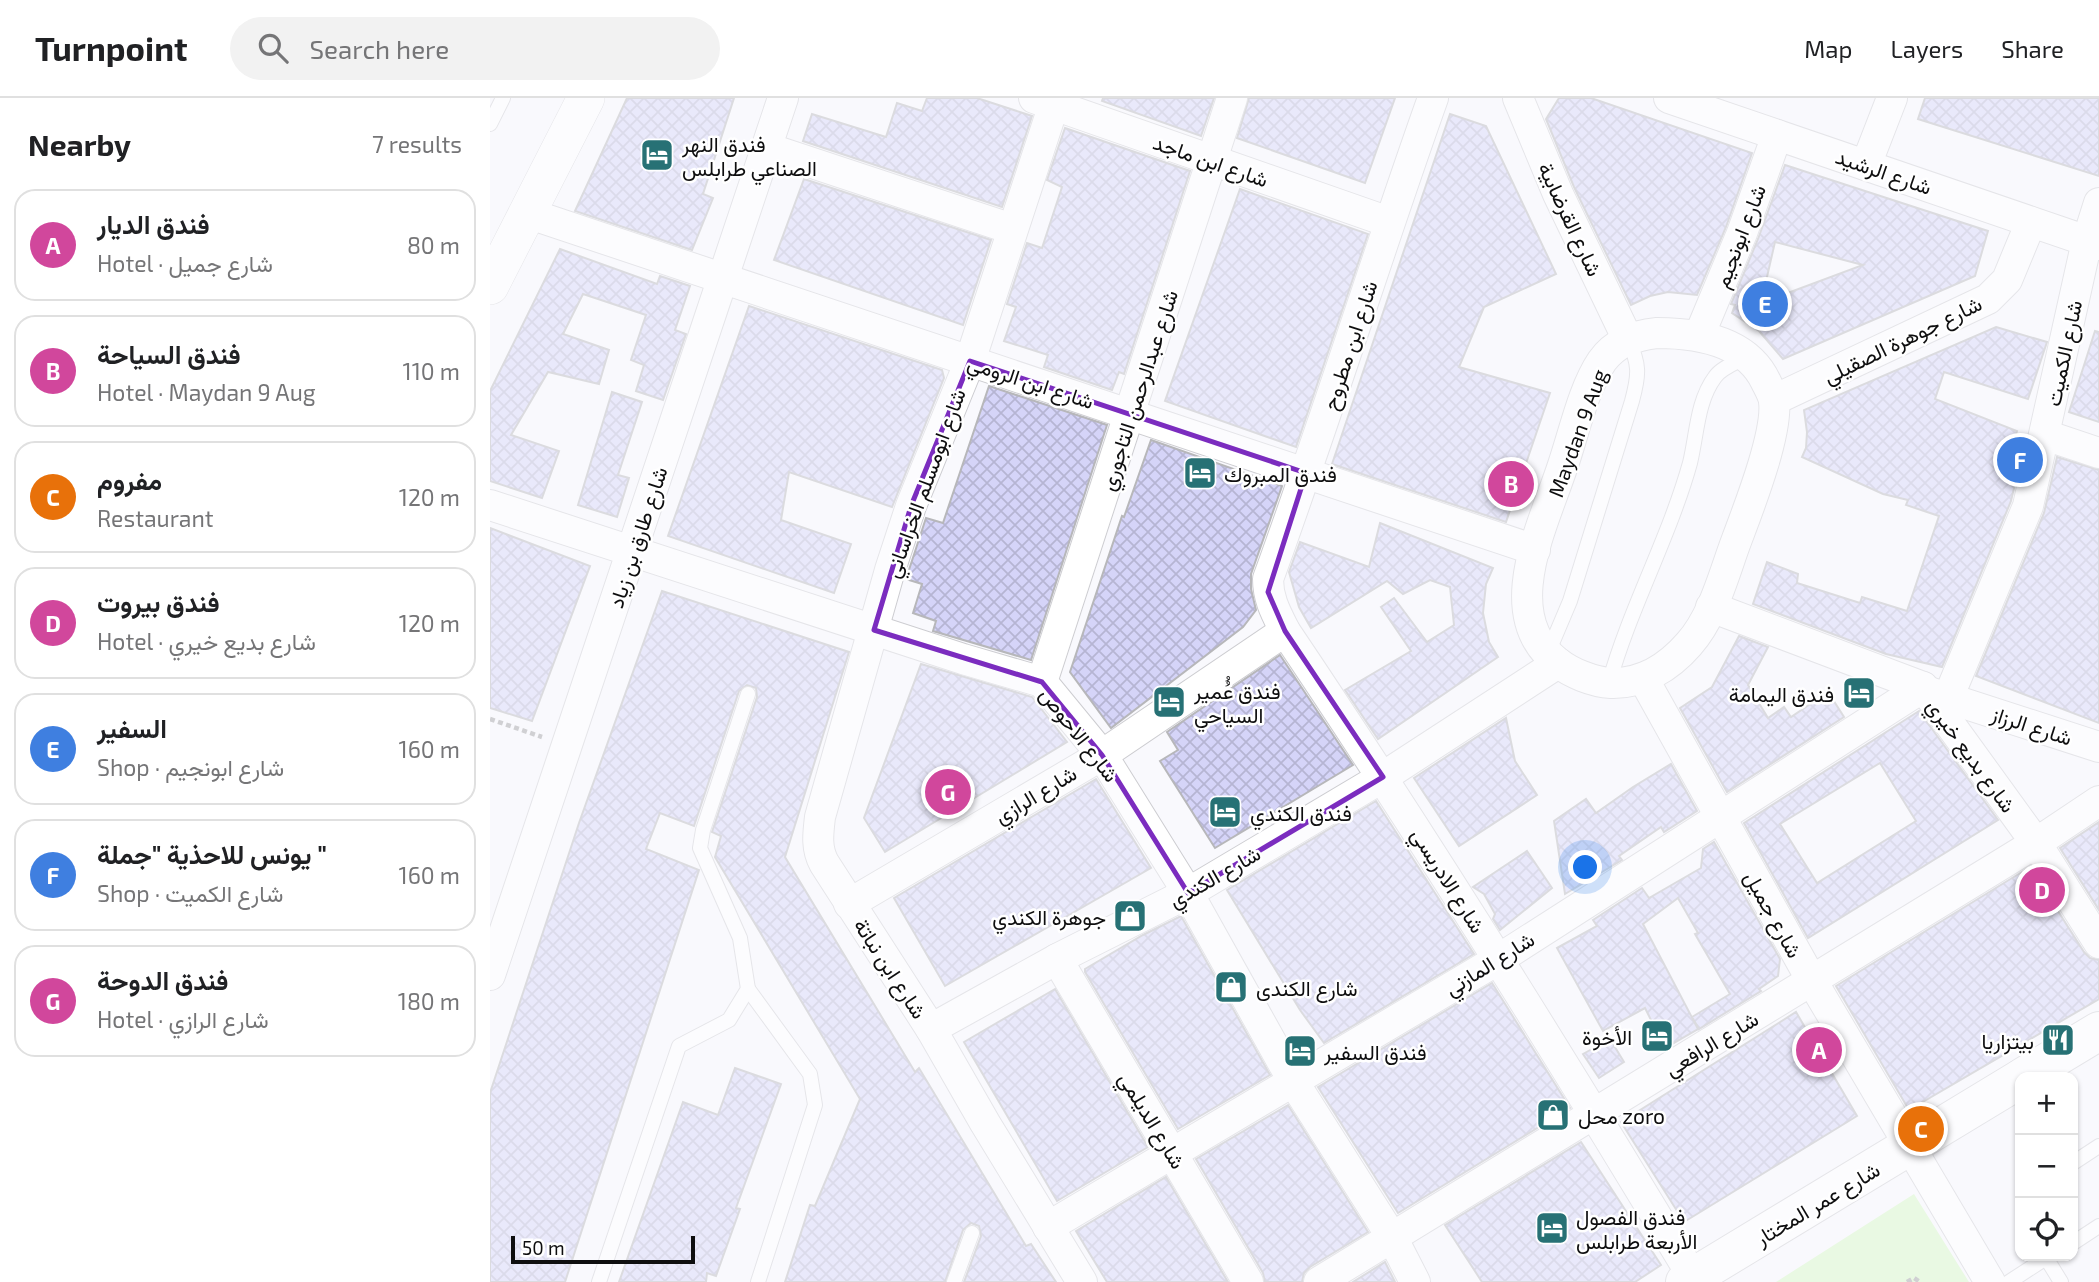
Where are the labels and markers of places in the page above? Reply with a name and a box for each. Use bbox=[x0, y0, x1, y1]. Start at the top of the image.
place label: فندق النهر الصناعي طرابلس bbox=[681, 131, 817, 186]
hotel icon: فندق النهر الصناعي طرابلس bbox=[638, 136, 676, 174]
pin: E bbox=[1742, 278, 1788, 330]
pin: F bbox=[1997, 434, 2043, 486]
hotel icon: فندق المبروك bbox=[1181, 454, 1219, 492]
pin: B bbox=[1488, 458, 1534, 510]
place label: فندق المبروك bbox=[1224, 461, 1337, 488]
hotel icon: فندق اليمامة bbox=[1840, 674, 1878, 712]
place label: فندق عُُمير السياحي bbox=[1193, 676, 1281, 733]
place label: فندق اليمامة bbox=[1729, 681, 1834, 707]
hotel icon: فندق عُُمير السياحي bbox=[1150, 683, 1188, 721]
pin: G bbox=[925, 766, 971, 818]
hotel icon: فندق الكندي bbox=[1206, 793, 1244, 831]
place label: فندق الكندي bbox=[1250, 800, 1352, 831]
pin: D bbox=[2019, 864, 2065, 916]
shop icon: جوهرة الكندي bbox=[1111, 897, 1149, 935]
place label: جوهرة الكندي bbox=[992, 904, 1106, 935]
shop icon: شارع الكندى bbox=[1212, 968, 1250, 1006]
place label: شارع الكندى bbox=[1256, 975, 1358, 1003]
hotel icon: الأخوة bbox=[1638, 1017, 1676, 1055]
restaurant icon: بيتزاريا bbox=[2039, 1021, 2077, 1059]
place label: الأخوة bbox=[1582, 1024, 1632, 1051]
pin: A bbox=[1796, 1024, 1842, 1076]
place label: بيتزاريا bbox=[1981, 1028, 2034, 1055]
hotel icon: فندق السفير bbox=[1281, 1032, 1319, 1070]
place label: فندق السفير bbox=[1323, 1039, 1427, 1066]
shop icon: محل zoro bbox=[1534, 1096, 1572, 1134]
place label: محل zoro bbox=[1578, 1103, 1665, 1129]
pin: C bbox=[1898, 1103, 1944, 1155]
place label: فندق الفصول الأربعة طرابلس bbox=[1576, 1204, 1697, 1255]
hotel icon: فندق الفصول الأربعة طرابلس bbox=[1533, 1209, 1571, 1247]

